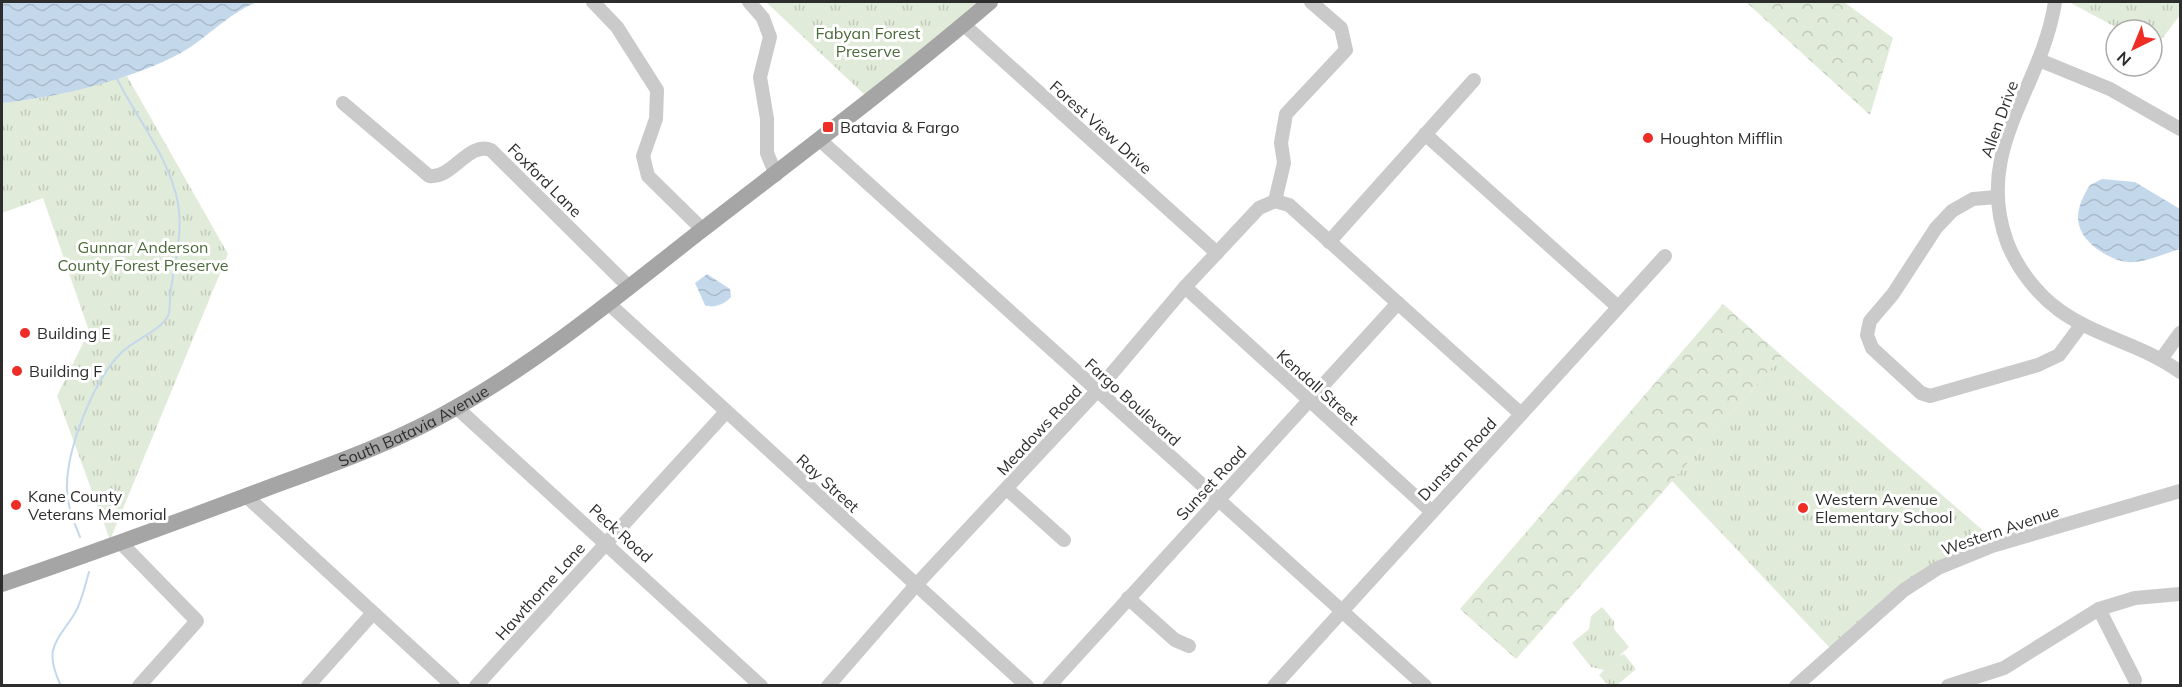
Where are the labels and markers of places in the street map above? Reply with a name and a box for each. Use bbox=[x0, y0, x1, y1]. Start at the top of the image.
place label: Batavia & Fargo bbox=[840, 117, 959, 137]
marker: Batavia & Fargo bbox=[821, 120, 835, 134]
place label: Houghton Mifflin bbox=[1660, 128, 1783, 148]
marker: Houghton Mifflin bbox=[1641, 131, 1655, 145]
place label: Building E bbox=[37, 323, 111, 343]
marker: Building E bbox=[18, 326, 32, 340]
place label: Building F bbox=[29, 361, 102, 381]
marker: Building F bbox=[10, 364, 24, 378]
place label: Kane County Veterans Memorial bbox=[28, 486, 167, 524]
place label: Western Avenue Elementary School bbox=[1815, 489, 1953, 527]
marker: Kane County Veterans Memorial bbox=[9, 498, 23, 512]
marker: Western Avenue Elementary School bbox=[1796, 501, 1810, 515]

